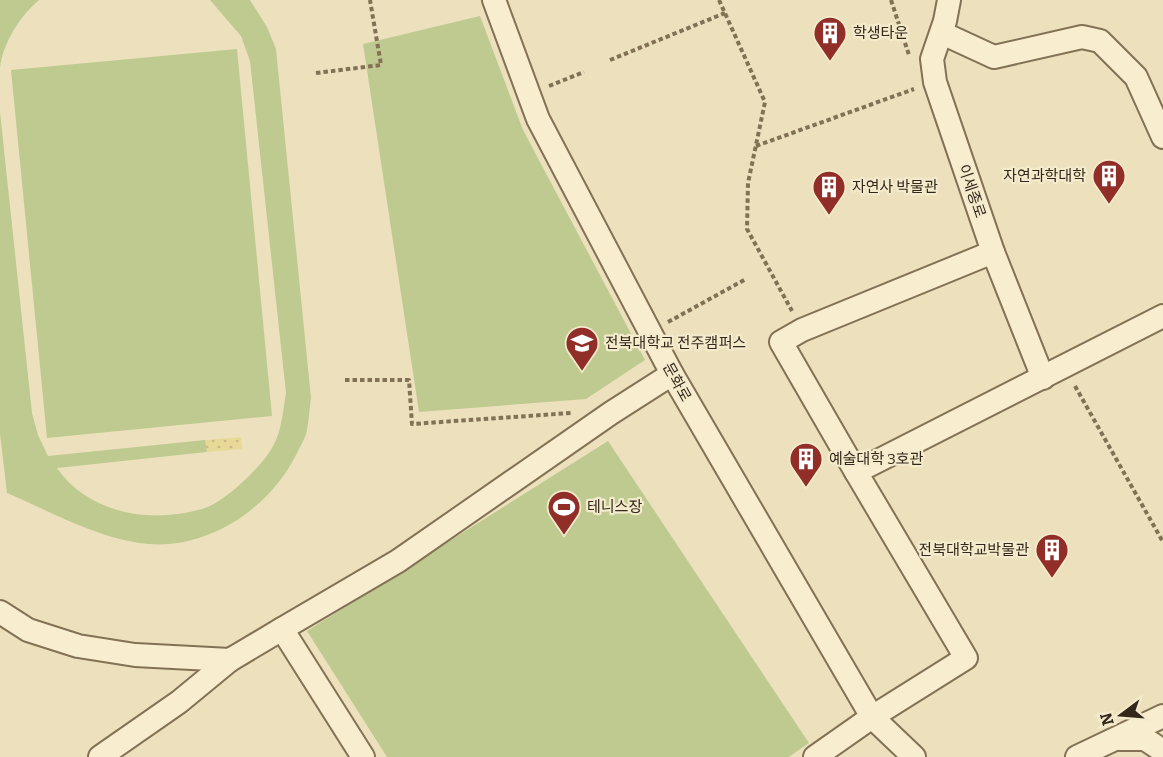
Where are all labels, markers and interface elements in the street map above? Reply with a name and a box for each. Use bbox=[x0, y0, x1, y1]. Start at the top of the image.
building icon: 학생타운 bbox=[812, 15, 848, 62]
place label: 학생타운 bbox=[853, 24, 908, 42]
building icon: 자연과학대학 bbox=[1091, 158, 1127, 205]
street label: 이세종로 bbox=[955, 162, 989, 220]
place label: 자연과학대학 bbox=[1003, 167, 1086, 185]
building icon: 자연사 박물관 bbox=[811, 169, 847, 216]
place label: 자연사 박물관 bbox=[852, 178, 938, 196]
school or university icon: 전북대학교 전주캠퍼스 bbox=[564, 325, 600, 372]
place label: 전북대학교 전주캠퍼스 bbox=[605, 334, 746, 352]
street label: 문화로 bbox=[659, 360, 695, 404]
building icon: 예술대학 3호관 bbox=[788, 441, 824, 488]
place label: 예술대학 3호관 bbox=[829, 450, 924, 468]
sports icon: 테니스장 bbox=[546, 489, 582, 536]
place label: 테니스장 bbox=[587, 498, 642, 516]
building icon: 전북대학교박물관 bbox=[1034, 532, 1070, 579]
place label: 전북대학교박물관 bbox=[919, 541, 1029, 559]
north arrow bbox=[1091, 685, 1151, 745]
text: N bbox=[1096, 710, 1118, 728]

